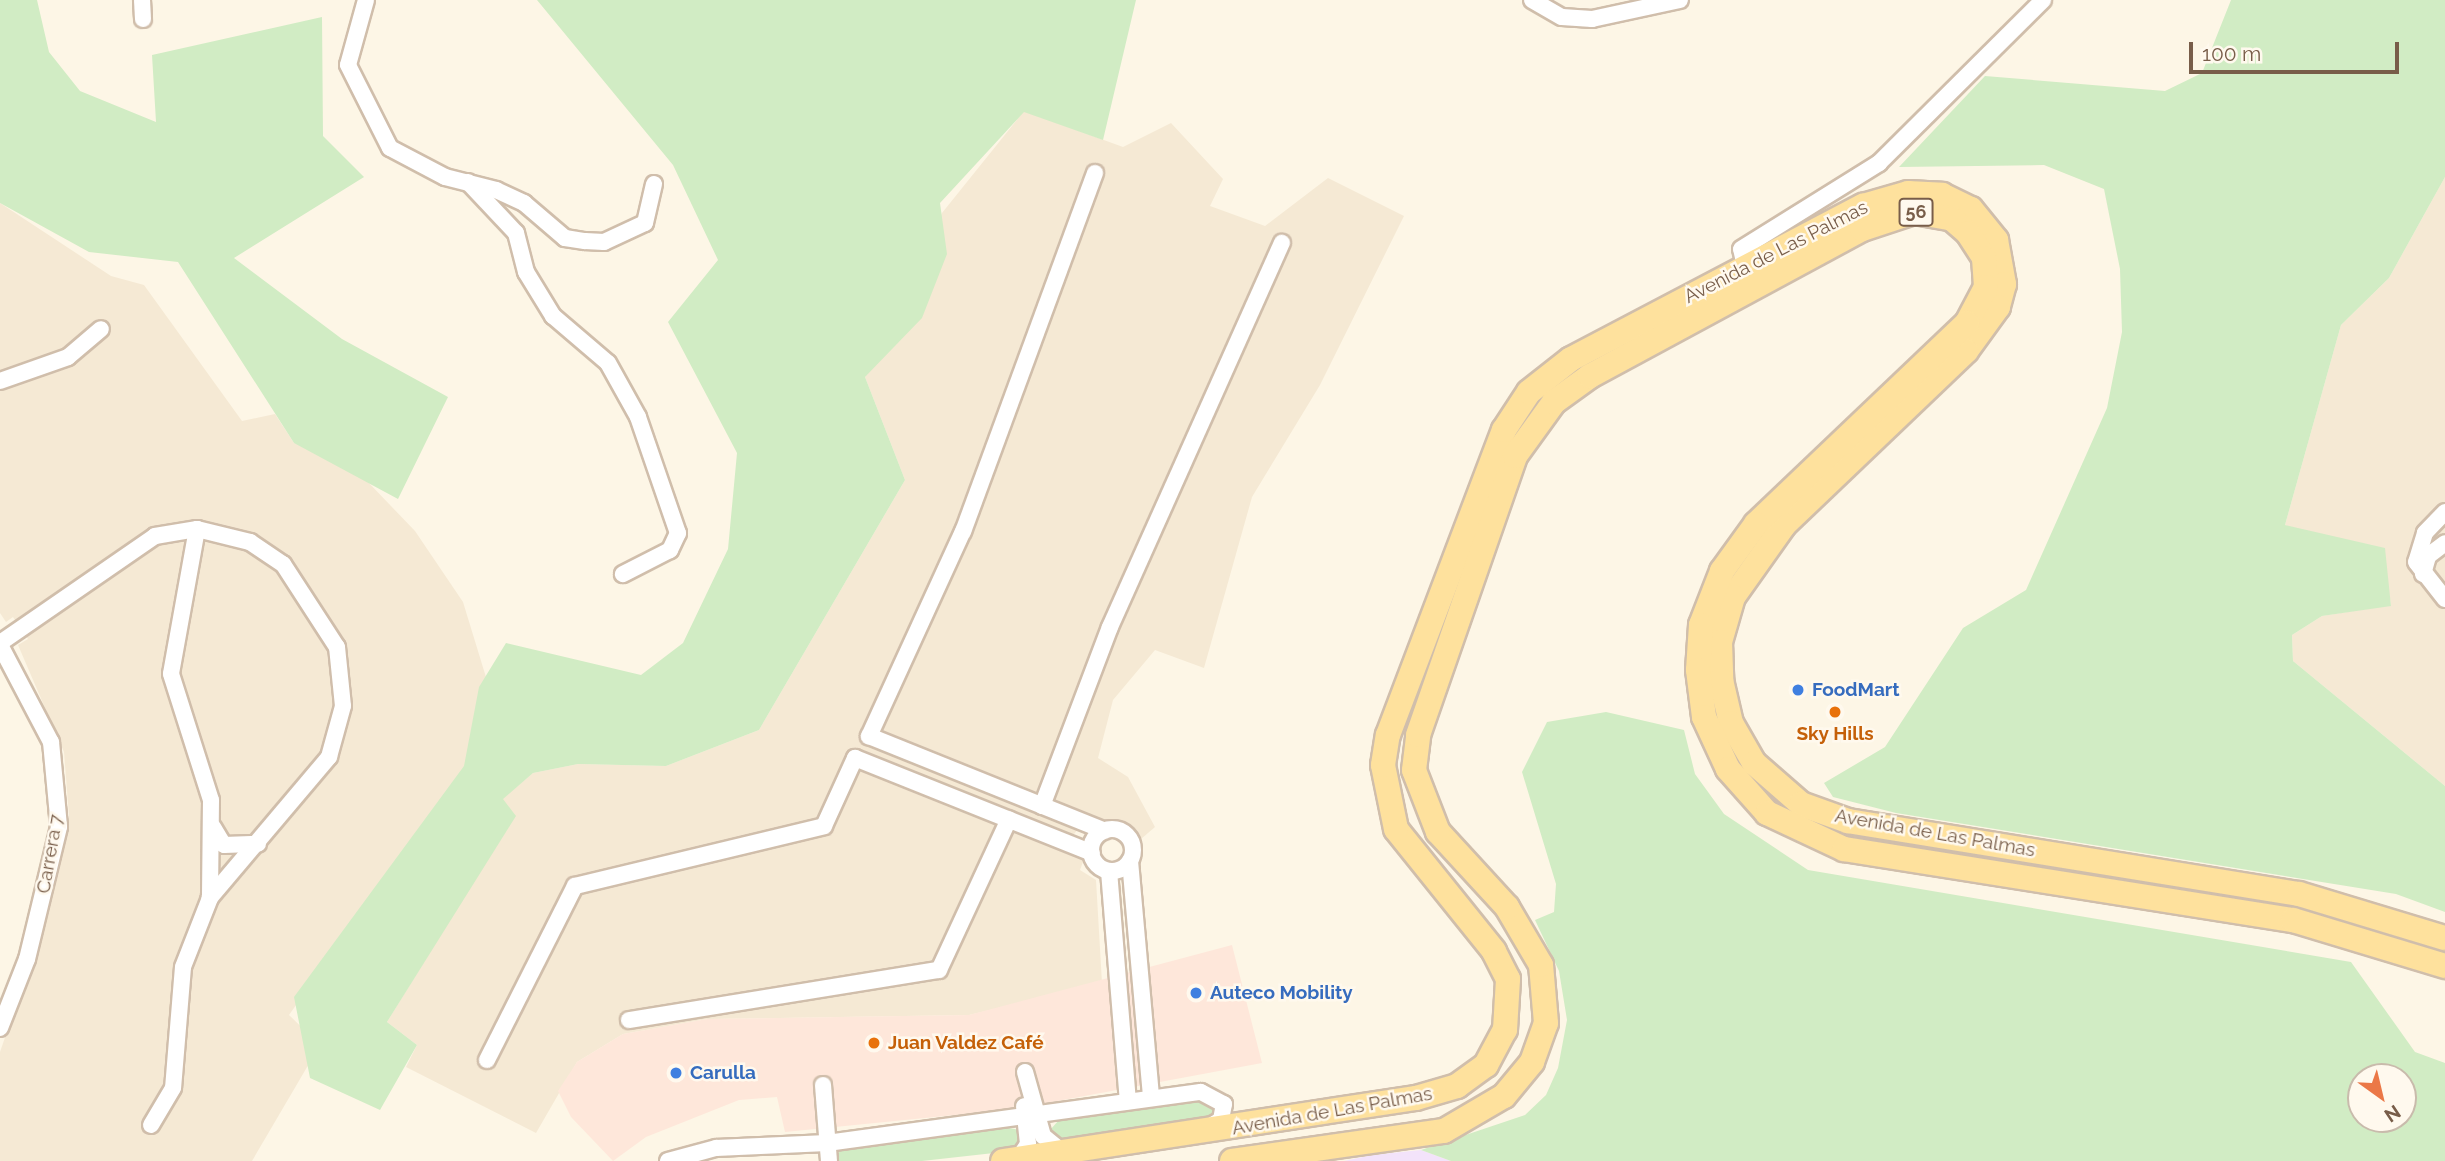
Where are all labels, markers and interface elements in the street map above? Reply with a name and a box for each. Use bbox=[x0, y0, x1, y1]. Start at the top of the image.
scale bar bbox=[2193, 28, 2403, 72]
text: 100 m bbox=[2202, 41, 2261, 66]
street label: Avenida de Las Palmas bbox=[1680, 196, 1872, 308]
road number: 56 bbox=[1898, 197, 1934, 226]
place label: FoodMart bbox=[1812, 679, 1899, 701]
marker: FoodMart bbox=[1790, 682, 1806, 698]
marker: Sky Hills bbox=[1827, 704, 1843, 720]
place label: Sky Hills bbox=[1796, 723, 1874, 745]
street label: Avenida de Las Palmas bbox=[1833, 804, 2037, 862]
street label: Carrera 7 bbox=[32, 813, 68, 895]
place label: Auteco Mobility bbox=[1210, 982, 1353, 1004]
marker: Auteco Mobility bbox=[1188, 985, 1204, 1001]
place label: Juan Valdez Café bbox=[888, 1032, 1044, 1054]
marker: Juan Valdez Café bbox=[866, 1035, 882, 1051]
place label: Carulla bbox=[690, 1062, 756, 1084]
north arrow bbox=[2347, 1063, 2417, 1133]
marker: Carulla bbox=[668, 1065, 684, 1081]
street label: Avenida de Las Palmas bbox=[1230, 1082, 1434, 1140]
text: N bbox=[2380, 1101, 2405, 1127]

